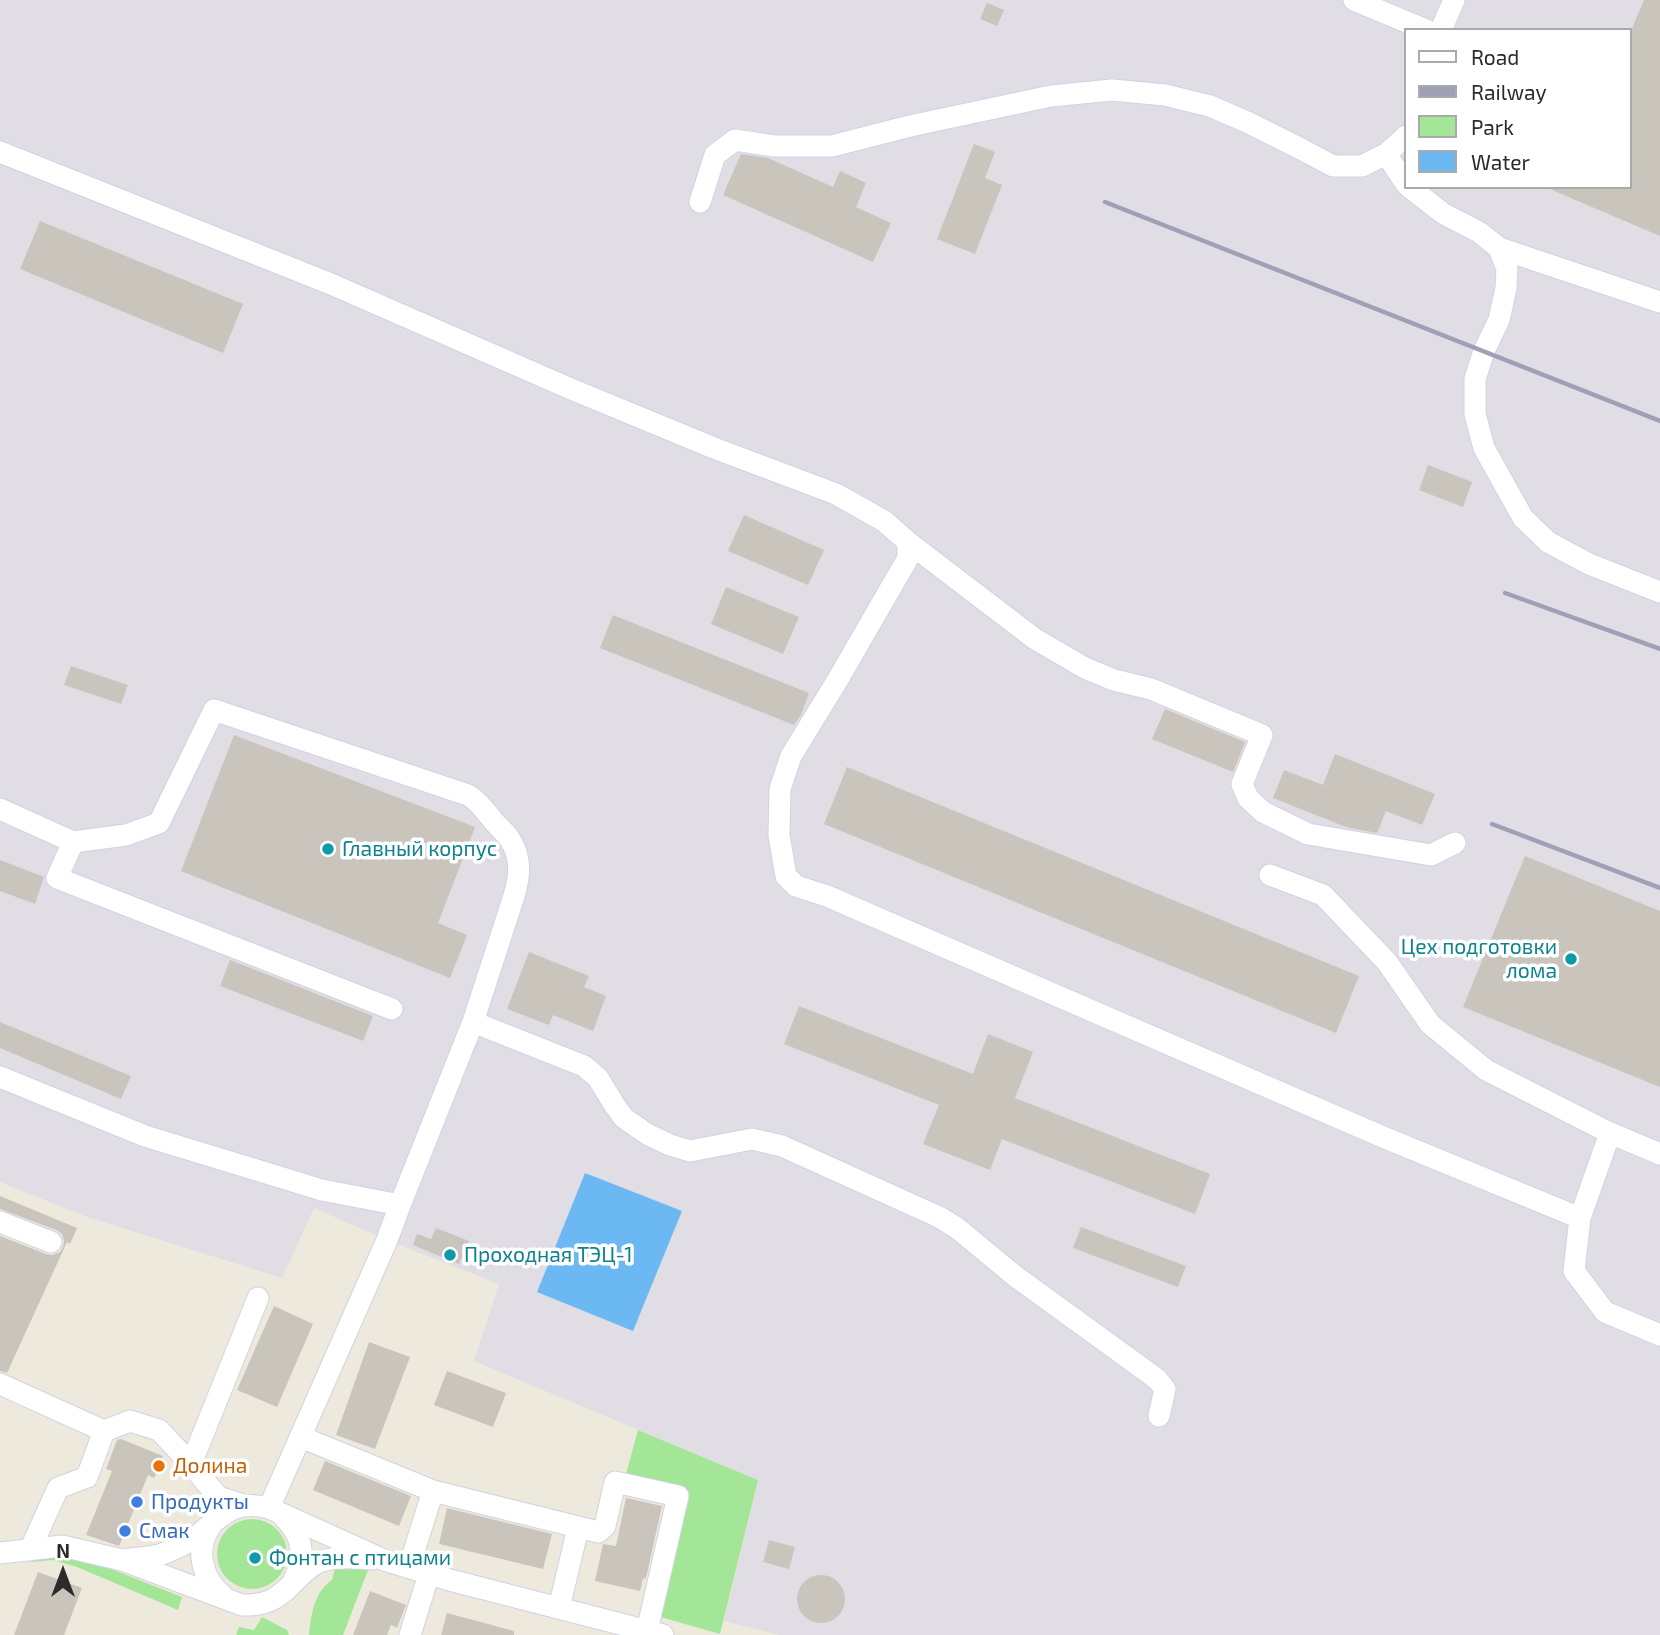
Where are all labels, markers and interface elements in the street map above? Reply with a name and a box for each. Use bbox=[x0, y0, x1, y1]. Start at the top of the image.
legend bbox=[1404, 28, 1632, 189]
text: Road bbox=[1471, 44, 1519, 69]
text: Railway bbox=[1471, 79, 1547, 104]
text: Park bbox=[1471, 114, 1514, 139]
text: Water bbox=[1471, 149, 1530, 174]
place label: Главный корпус bbox=[342, 836, 497, 862]
marker: Главный корпус bbox=[320, 841, 336, 857]
place label: Цех подготовки лома bbox=[1401, 934, 1557, 984]
marker: Цех подготовки лома bbox=[1563, 951, 1579, 967]
place label: Проходная ТЭЦ-1 bbox=[464, 1242, 633, 1268]
marker: Проходная ТЭЦ-1 bbox=[442, 1247, 458, 1263]
place label: Долина bbox=[173, 1453, 247, 1479]
marker: Долина bbox=[151, 1458, 167, 1474]
place label: Продукты bbox=[151, 1489, 249, 1515]
marker: Продукты bbox=[129, 1494, 145, 1510]
place label: Смак bbox=[139, 1518, 190, 1544]
marker: Смак bbox=[117, 1523, 133, 1539]
north arrow bbox=[28, 1537, 98, 1607]
text: N bbox=[56, 1539, 70, 1562]
place label: Фонтан с птицами bbox=[269, 1545, 451, 1571]
marker: Фонтан с птицами bbox=[247, 1550, 263, 1566]

